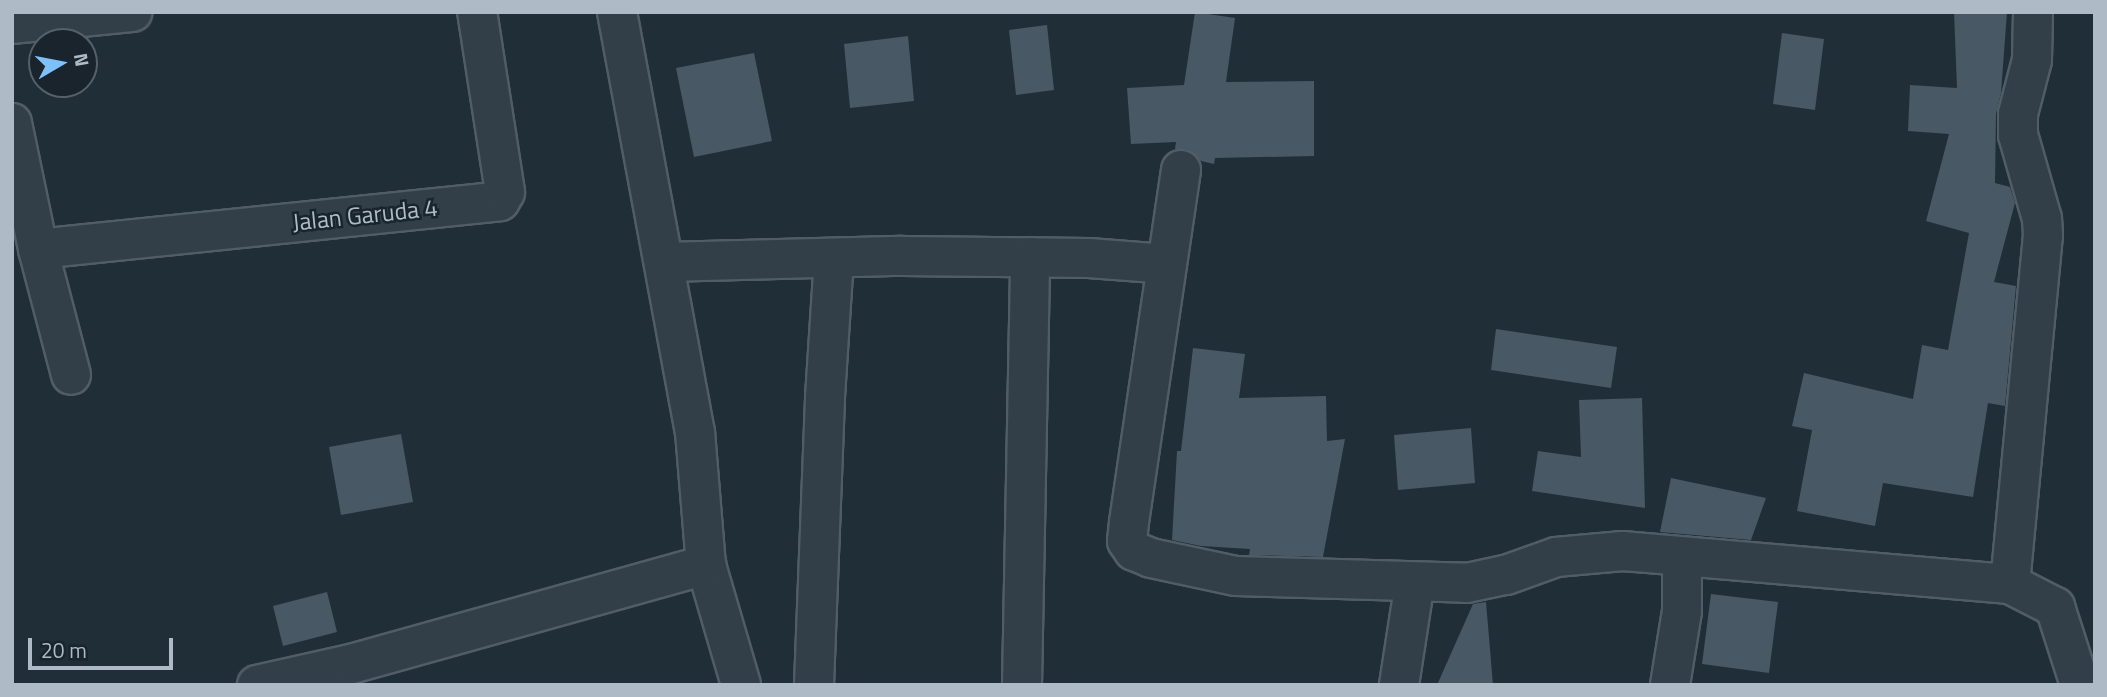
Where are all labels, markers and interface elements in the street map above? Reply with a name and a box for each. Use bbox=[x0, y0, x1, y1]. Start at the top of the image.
north arrow bbox=[28, 28, 98, 98]
text: N bbox=[67, 51, 98, 69]
street label: Jalan Garuda 4 bbox=[291, 193, 439, 237]
scale bar bbox=[32, 624, 177, 668]
text: 20 m bbox=[41, 634, 87, 666]

